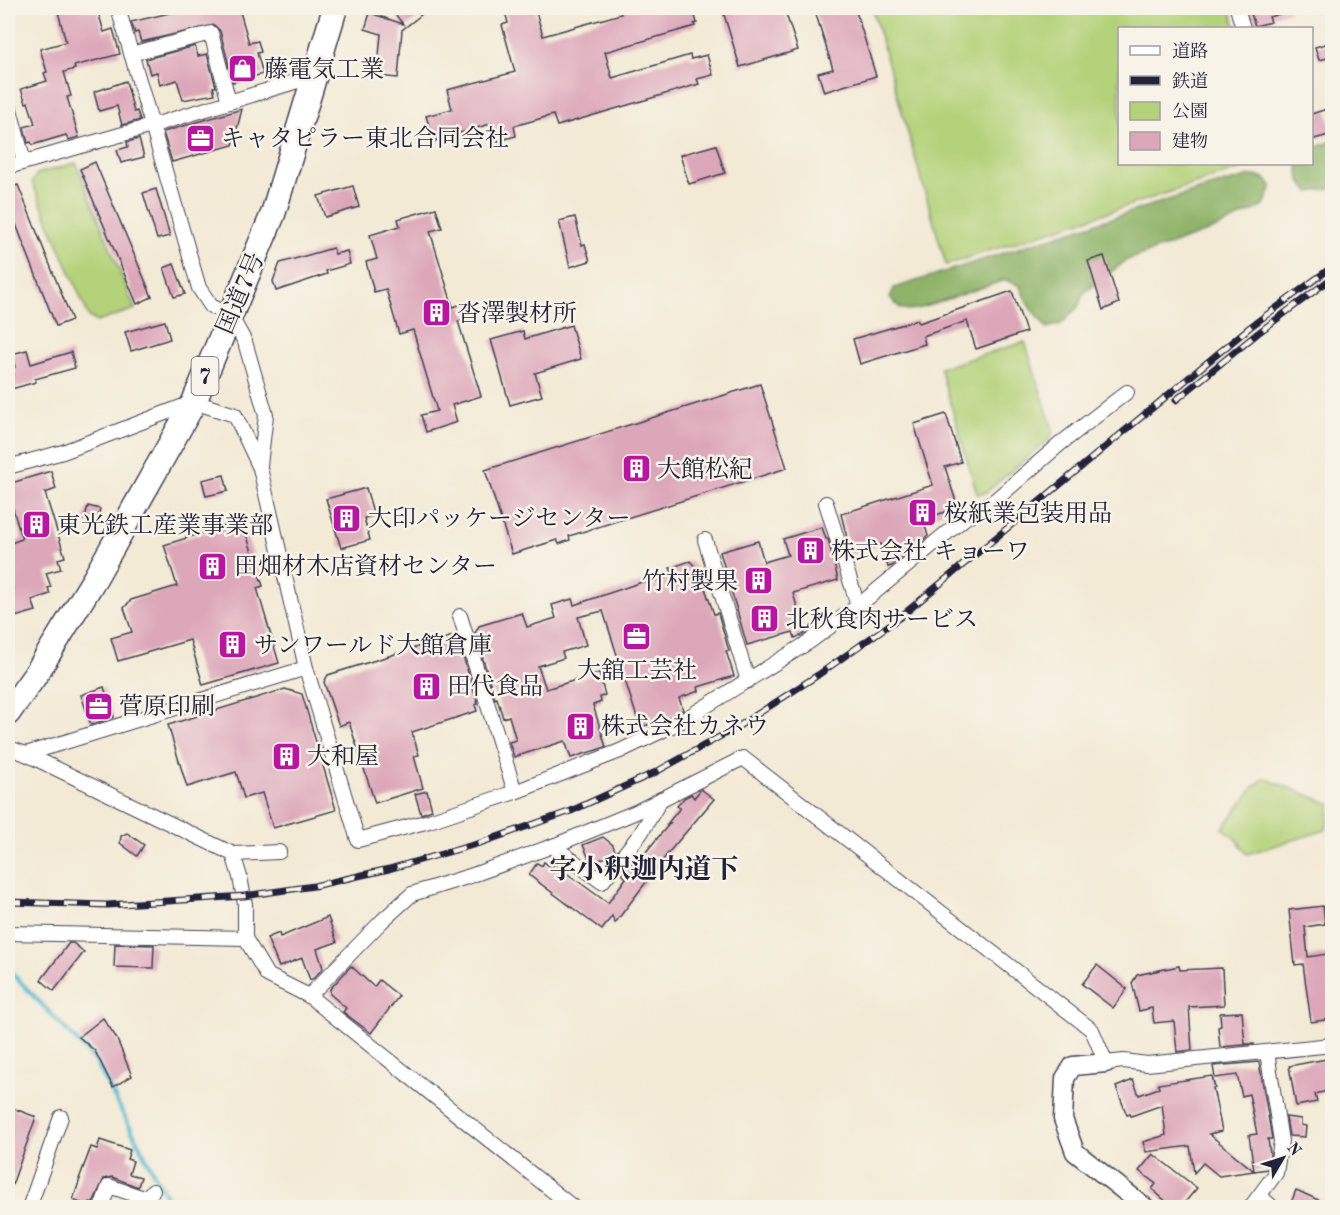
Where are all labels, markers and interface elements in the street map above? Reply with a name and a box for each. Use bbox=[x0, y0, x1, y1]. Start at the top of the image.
legend bbox=[1118, 27, 1313, 165]
text: 道路 bbox=[1172, 41, 1208, 61]
shop icon: 藤電気工業 bbox=[227, 53, 259, 85]
place label: 藤電気工業 bbox=[264, 56, 384, 83]
text: 鉄道 bbox=[1172, 71, 1208, 91]
text: 公園 bbox=[1172, 102, 1208, 121]
office icon: キャタピラー東北合同会社 bbox=[184, 122, 216, 154]
place label: キャタピラー東北合同会社 bbox=[221, 125, 509, 152]
text: 建物 bbox=[1172, 131, 1208, 151]
street label: 国道7号 bbox=[211, 248, 270, 338]
building icon: 沓澤製材所 bbox=[420, 297, 452, 329]
place label: 沓澤製材所 bbox=[457, 300, 577, 327]
road number: 7 bbox=[192, 357, 218, 395]
building icon: 大館松紀 bbox=[620, 453, 652, 485]
place label: 大館松紀 bbox=[657, 456, 753, 483]
building icon: 桜紙業包装用品 bbox=[907, 497, 939, 529]
place label: 桜紙業包装用品 bbox=[944, 500, 1112, 527]
building icon: 大印パッケージセンター bbox=[331, 502, 363, 534]
place label: 大印パッケージセンター bbox=[368, 505, 631, 532]
building icon: 東光鉄工産業事業部 bbox=[20, 509, 52, 541]
place label: 東光鉄工産業事業部 bbox=[57, 512, 273, 539]
building icon: 株式会社 キョーワ bbox=[794, 535, 826, 567]
place label: 株式会社 キョーワ bbox=[831, 538, 1030, 565]
building icon: 田畑材木店資材センター bbox=[197, 550, 229, 582]
place label: 田畑材木店資材センター bbox=[234, 553, 497, 580]
building icon: 竹村製果 bbox=[743, 565, 775, 597]
place label: 竹村製果 bbox=[642, 568, 738, 595]
building icon: 北秋食肉サービス bbox=[749, 603, 781, 635]
place label: 北秋食肉サービス bbox=[786, 606, 978, 633]
office icon: 大舘工芸社 bbox=[621, 621, 653, 653]
building icon: サンワールド大館倉庫 bbox=[217, 629, 249, 661]
place label: サンワールド大館倉庫 bbox=[254, 632, 492, 659]
place label: 大舘工芸社 bbox=[577, 657, 697, 684]
building icon: 田代食品 bbox=[410, 670, 442, 702]
place label: 田代食品 bbox=[447, 673, 543, 700]
office icon: 菅原印刷 bbox=[82, 690, 114, 722]
place label: 菅原印刷 bbox=[119, 693, 215, 720]
building icon: 株式会社カネウ bbox=[564, 710, 596, 742]
place label: 株式会社カネウ bbox=[601, 713, 769, 740]
building icon: 大和屋 bbox=[270, 740, 302, 772]
place label: 大和屋 bbox=[307, 743, 379, 770]
district label: 字小釈迦内道下 bbox=[550, 854, 739, 884]
north arrow bbox=[1253, 1128, 1313, 1188]
text: N bbox=[1283, 1140, 1304, 1160]

